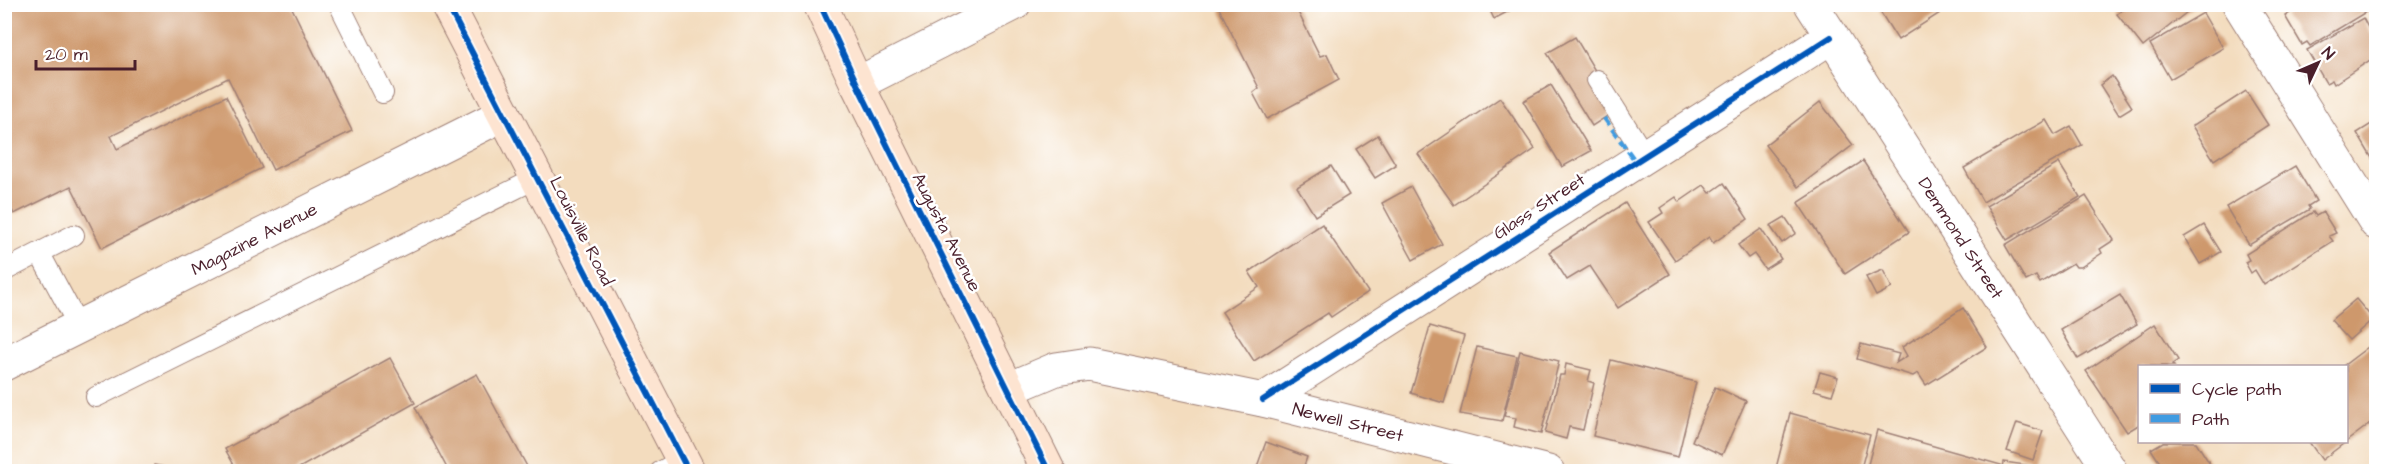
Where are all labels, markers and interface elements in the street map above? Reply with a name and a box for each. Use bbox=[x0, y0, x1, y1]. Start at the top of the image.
scale bar bbox=[36, 33, 135, 71]
north arrow bbox=[2288, 33, 2348, 93]
text: 20 m bbox=[45, 42, 88, 67]
text: N bbox=[2317, 42, 2339, 65]
street label: Glass Street bbox=[1488, 167, 1591, 246]
street label: Augusta Avenue bbox=[905, 169, 987, 297]
street label: Louisville Road bbox=[543, 172, 620, 290]
street label: Demmond Street bbox=[1912, 173, 2010, 305]
street label: Magazine Avenue bbox=[187, 197, 322, 283]
legend bbox=[2138, 365, 2348, 443]
text: Cycle path bbox=[2192, 377, 2281, 403]
street label: Newell Street bbox=[1290, 397, 1407, 449]
text: Path bbox=[2192, 407, 2229, 432]

